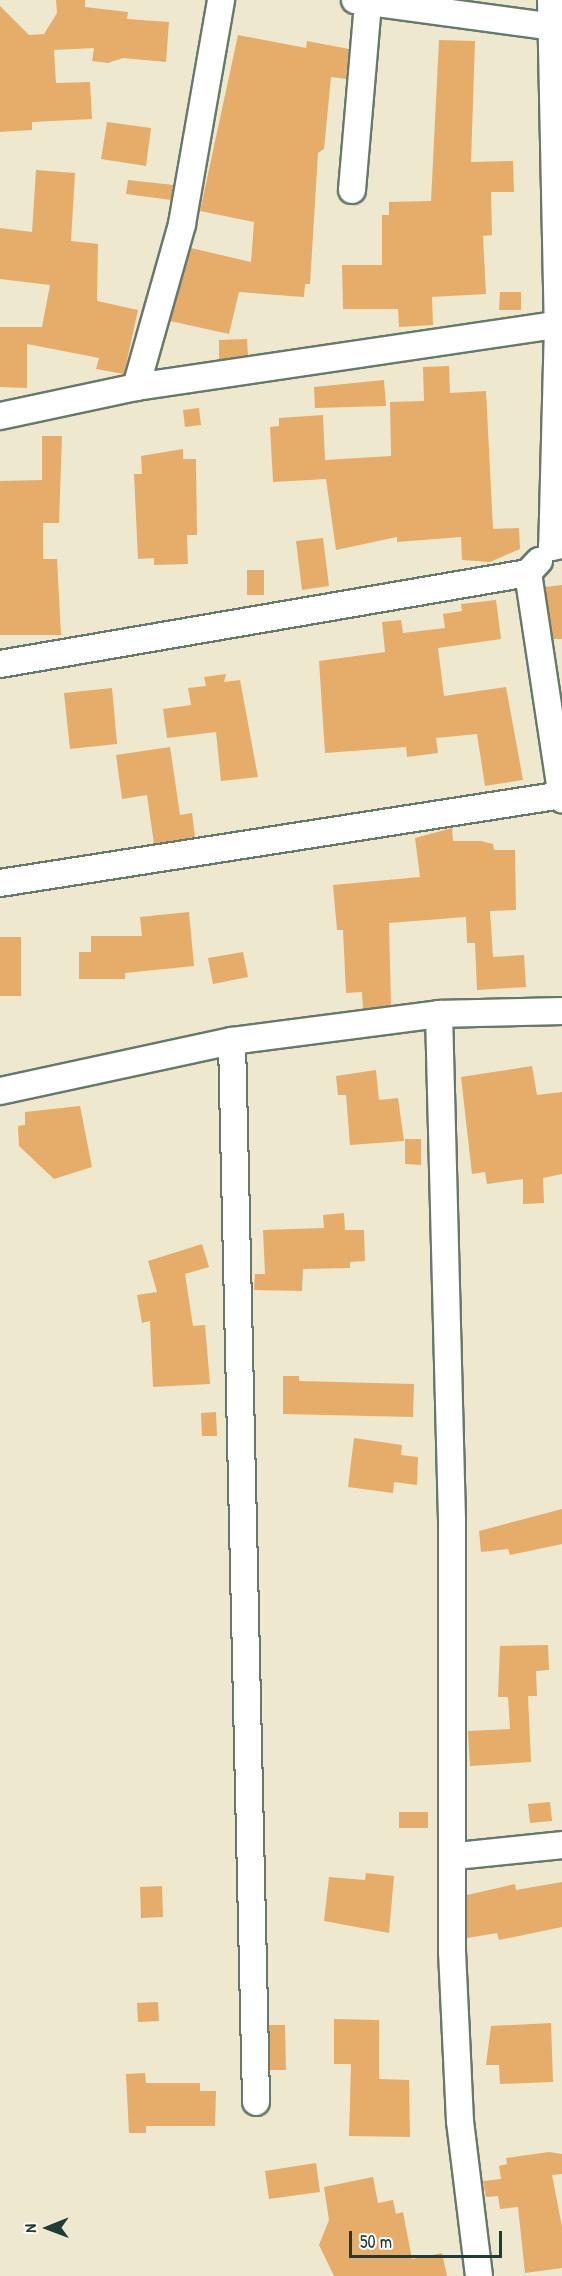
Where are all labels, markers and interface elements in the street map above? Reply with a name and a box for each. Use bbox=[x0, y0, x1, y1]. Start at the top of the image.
north arrow bbox=[18, 2198, 78, 2258]
scale bar bbox=[352, 2219, 505, 2257]
text: N bbox=[19, 2224, 41, 2233]
text: 50 m bbox=[360, 2229, 392, 2254]

